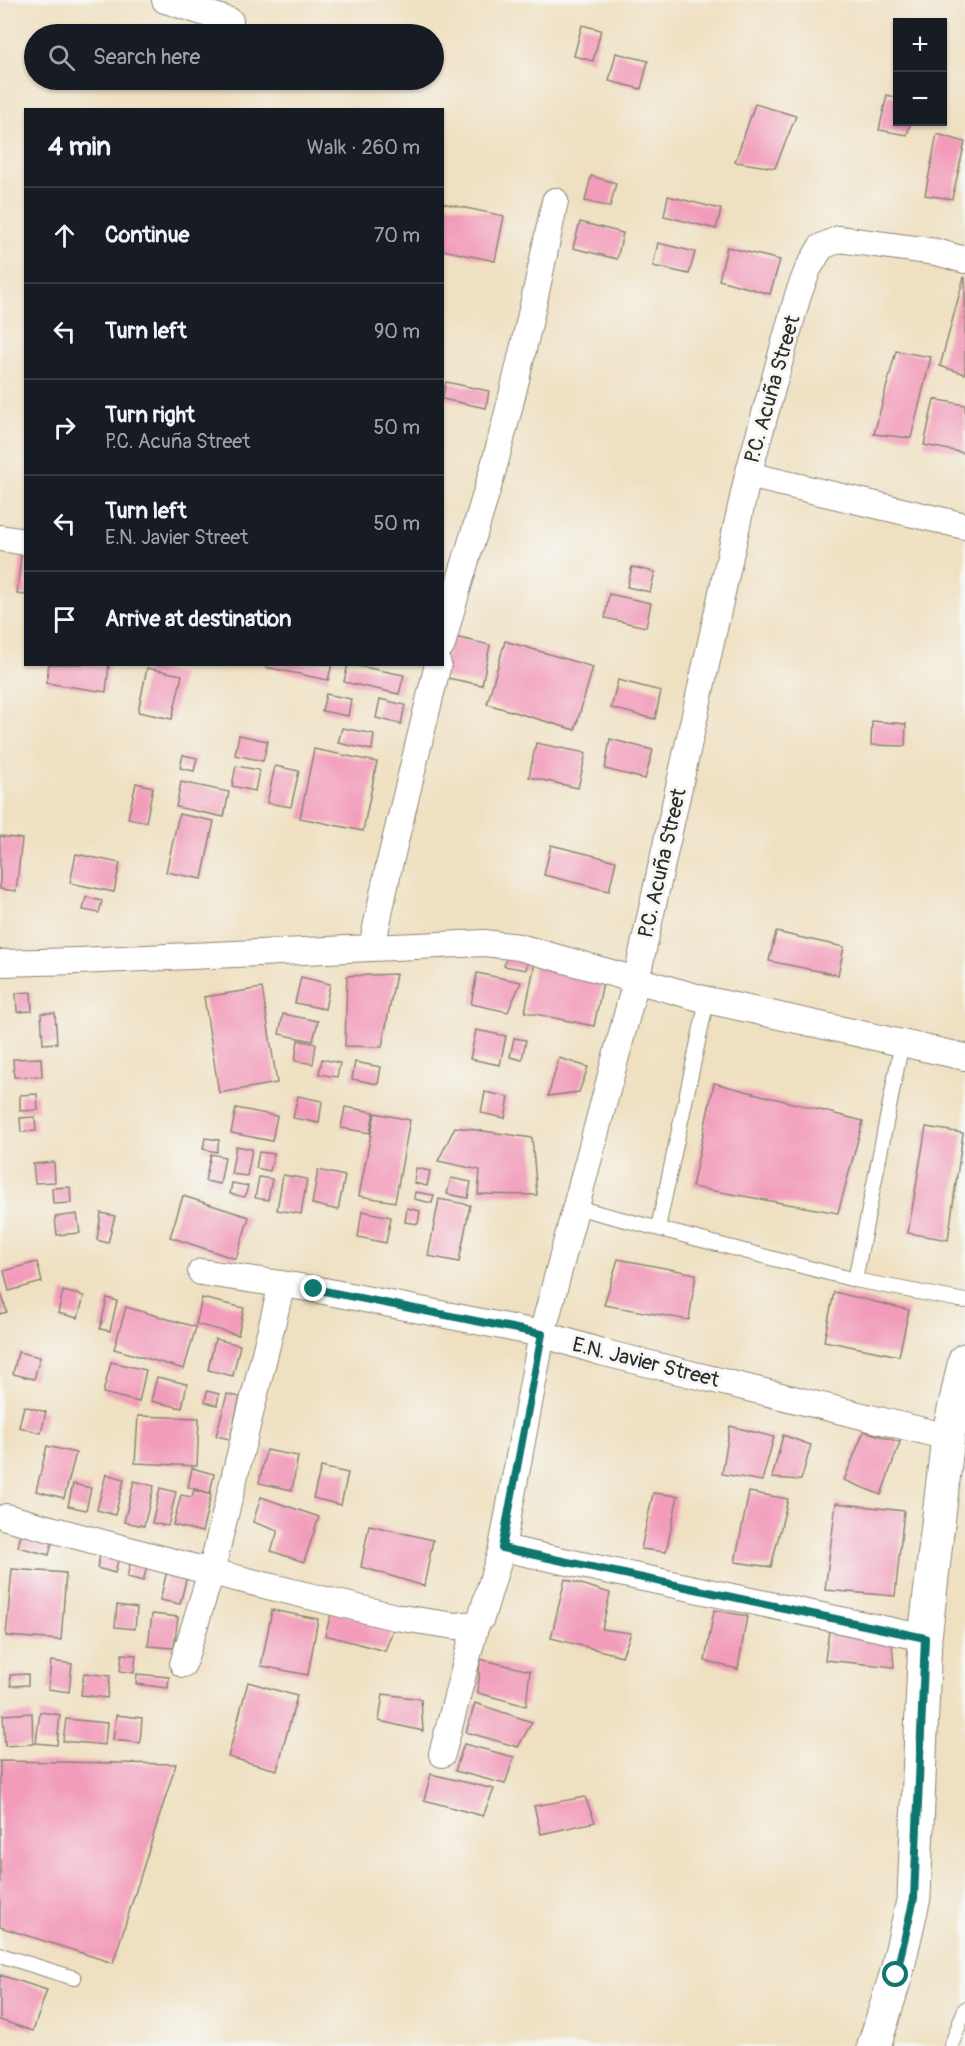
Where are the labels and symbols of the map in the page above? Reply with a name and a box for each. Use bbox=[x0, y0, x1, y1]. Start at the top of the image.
street label: P.C. Acuña Street bbox=[738, 312, 807, 466]
street label: P.C. Acuña Street bbox=[632, 785, 693, 940]
route end bbox=[300, 1275, 326, 1301]
street label: E.N. Javier Street bbox=[570, 1331, 723, 1394]
route start bbox=[882, 1961, 908, 1987]

